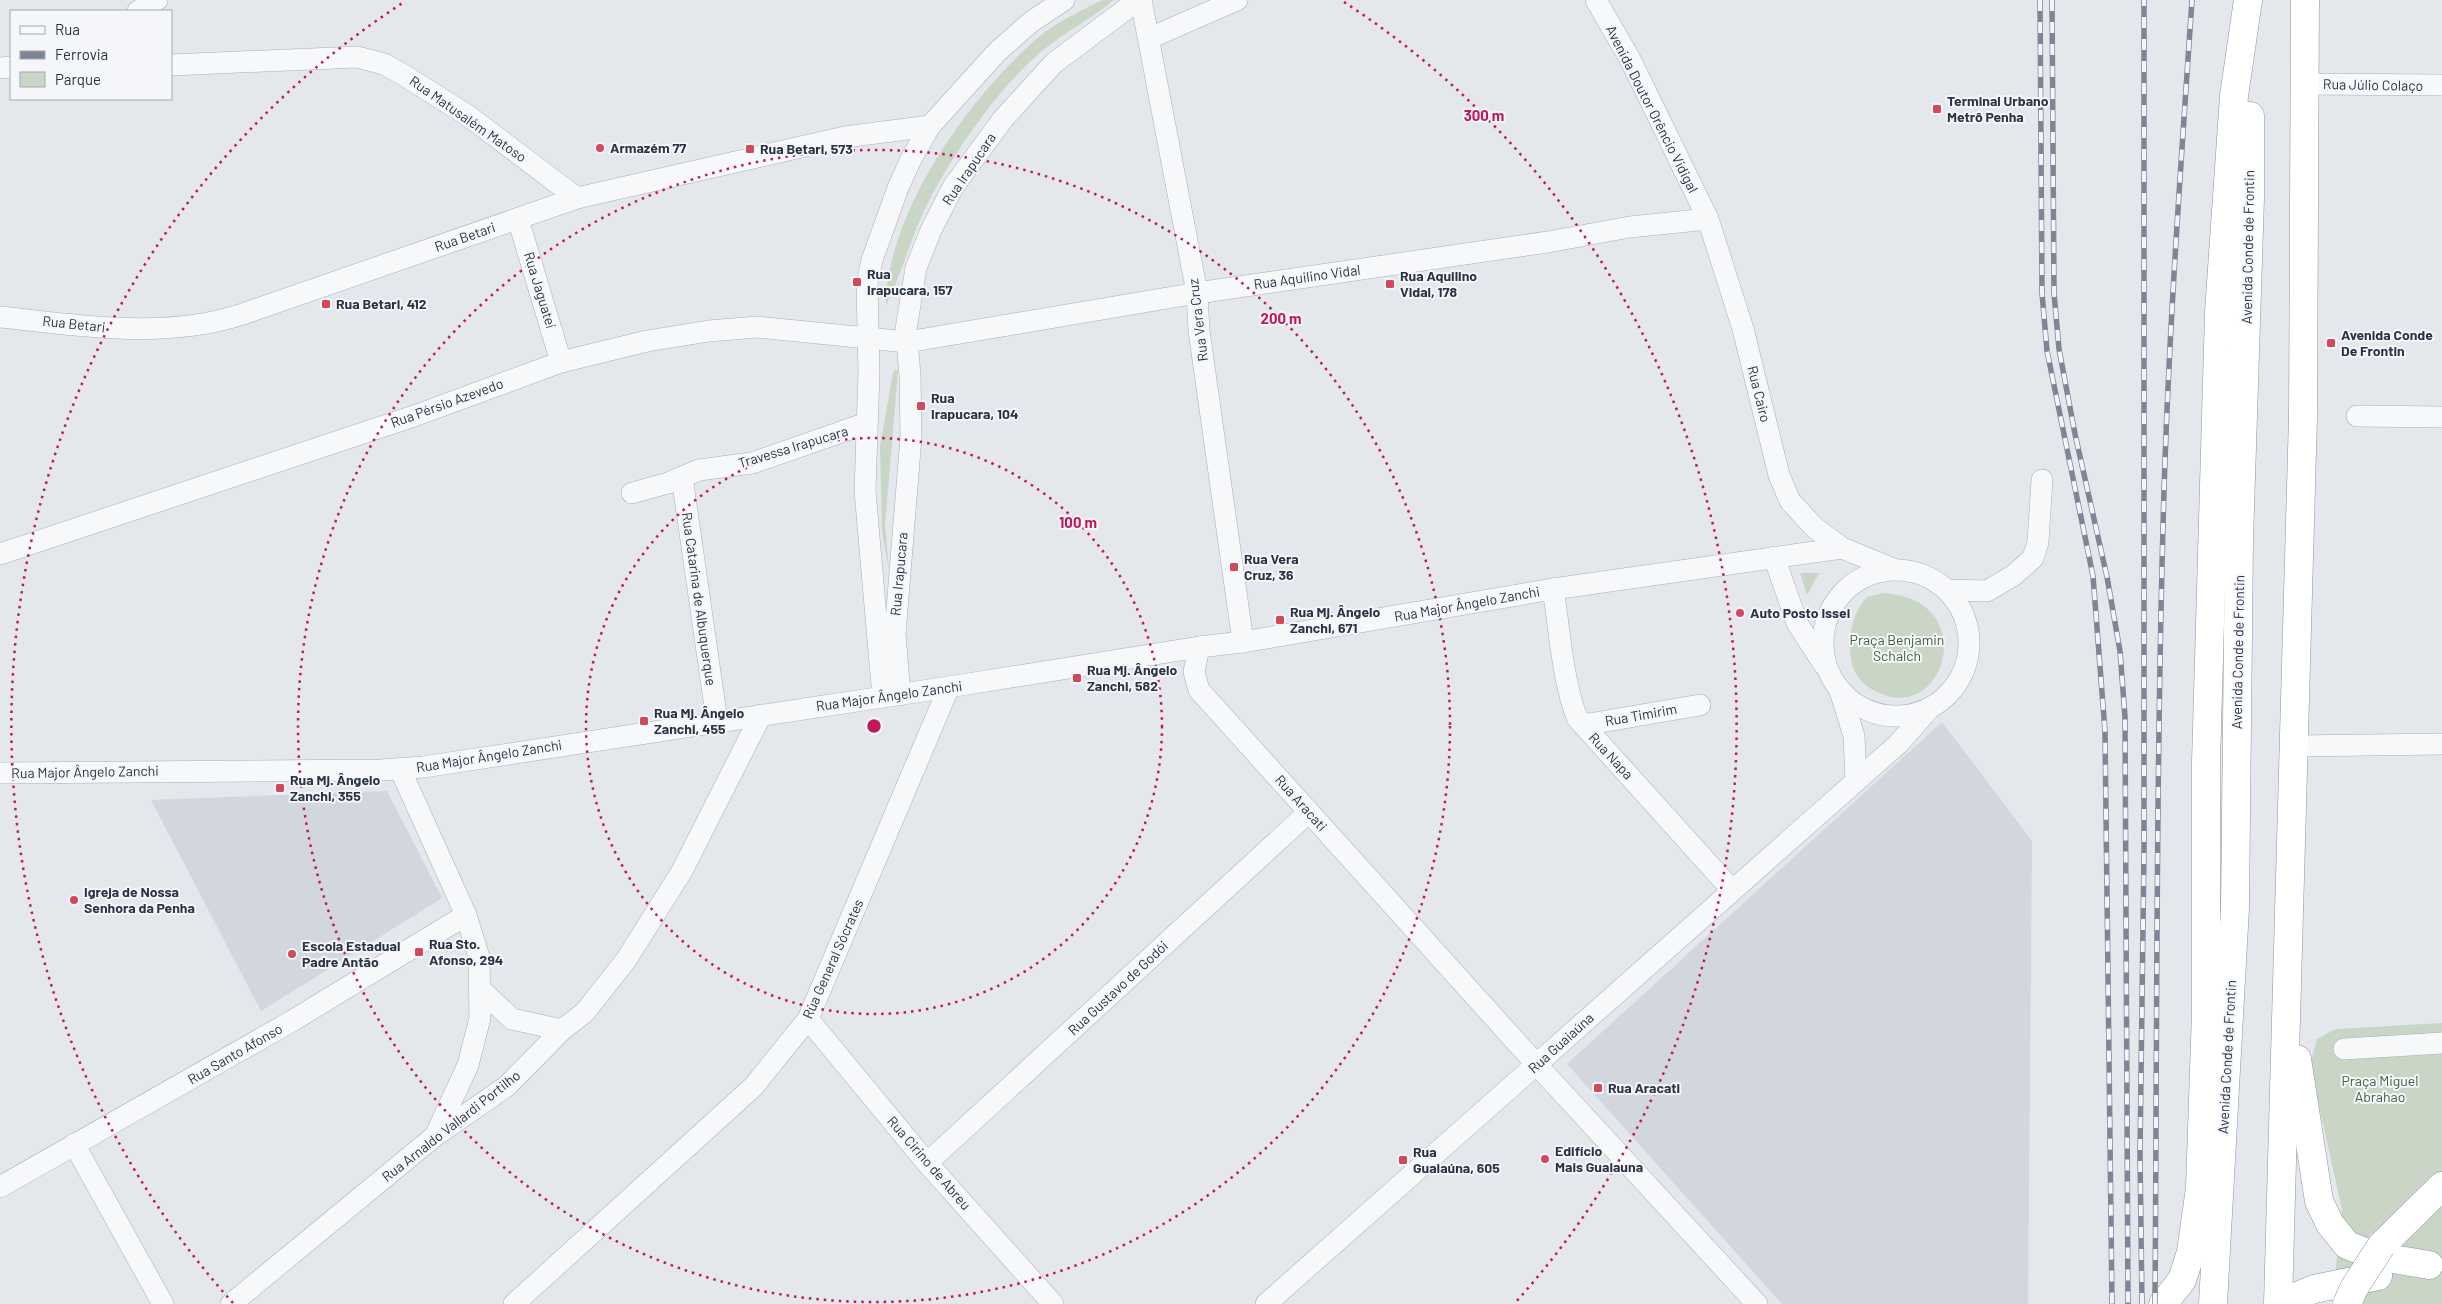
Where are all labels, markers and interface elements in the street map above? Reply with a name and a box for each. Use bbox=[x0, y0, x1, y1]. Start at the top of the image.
legend bbox=[10, 10, 172, 100]
text: Rua bbox=[55, 20, 80, 38]
street label: Avenida Doutor Orêncio Vidigal bbox=[1603, 22, 1702, 195]
text: Ferrovia bbox=[55, 45, 108, 63]
text: Parque bbox=[55, 70, 101, 88]
street label: Rua Matusalém Matoso bbox=[407, 72, 530, 165]
street label: Rua Júlio Colaço bbox=[2323, 75, 2423, 94]
place label: Terminal Urbano Metrô Penha bbox=[1947, 92, 2049, 125]
marker: Terminal Urbano Metrô Penha bbox=[1931, 103, 1943, 115]
text: 300 m bbox=[1464, 106, 1504, 124]
street label: Rua Irapucara bbox=[938, 129, 999, 208]
place label: Armazém 77 bbox=[610, 139, 686, 156]
place label: Rua Betari, 573 bbox=[760, 140, 853, 157]
marker: Armazém 77 bbox=[594, 142, 606, 154]
marker: Rua Betari, 573 bbox=[744, 143, 756, 155]
street label: Avenida Conde de Frontin bbox=[2238, 170, 2257, 324]
street label: Rua Betari bbox=[432, 218, 497, 255]
street label: Rua Jaguateí bbox=[521, 250, 560, 330]
street label: Rua Aquilino Vidal bbox=[1252, 261, 1361, 292]
place label: Rua Irapucara, 157 bbox=[867, 265, 953, 298]
place label: Rua Aquilino Vidal, 178 bbox=[1400, 267, 1477, 300]
marker: Rua Irapucara, 157 bbox=[851, 276, 863, 288]
street label: Rua Vera Cruz bbox=[1184, 278, 1211, 362]
marker: Rua Aquilino Vidal, 178 bbox=[1384, 278, 1396, 290]
place label: Rua Betari, 412 bbox=[336, 295, 427, 312]
marker: Rua Betari, 412 bbox=[320, 298, 332, 310]
text: 200 m bbox=[1260, 309, 1302, 327]
street label: Rua Betari bbox=[42, 312, 106, 335]
place label: Avenida Conde De Frontin bbox=[2341, 326, 2433, 359]
marker: Avenida Conde De Frontin bbox=[2325, 337, 2337, 349]
street label: Rua Cairo bbox=[1744, 364, 1775, 424]
street label: Rua Pérsio Azevedo bbox=[388, 374, 505, 431]
place label: Rua Irapucara, 104 bbox=[931, 389, 1018, 422]
marker: Rua Irapucara, 104 bbox=[915, 400, 927, 412]
street label: Travessa Irapucara bbox=[736, 422, 850, 471]
street label: Rua Catarina de Albuquerque bbox=[679, 511, 720, 687]
text: 100 m bbox=[1059, 513, 1097, 531]
street label: Rua Irapucara bbox=[886, 531, 911, 616]
place label: Rua Vera Cruz, 36 bbox=[1244, 550, 1299, 583]
marker: Rua Vera Cruz, 36 bbox=[1228, 561, 1240, 573]
street label: Avenida Conde de Frontin bbox=[2228, 575, 2247, 729]
street label: Rua Major Ângelo Zanchi bbox=[1393, 582, 1541, 625]
place label: Rua Mj. Ângelo Zanchi, 671 bbox=[1290, 603, 1380, 636]
place label: Auto Posto Issei bbox=[1750, 604, 1850, 621]
marker: Auto Posto Issei bbox=[1734, 607, 1746, 619]
marker: Rua Mj. Ângelo Zanchi, 671 bbox=[1274, 614, 1286, 626]
park label: Praça Benjamin Schalch bbox=[1850, 631, 1944, 664]
place label: Rua Mj. Ângelo Zanchi, 582 bbox=[1087, 661, 1177, 694]
marker: Rua Mj. Ângelo Zanchi, 582 bbox=[1071, 672, 1083, 684]
street label: Rua Major Ângelo Zanchi bbox=[815, 677, 963, 714]
street label: Rua Timirim bbox=[1604, 700, 1678, 729]
place label: Rua Mj. Ângelo Zanchi, 455 bbox=[654, 704, 744, 737]
marker: Rua Mj. Ângelo Zanchi, 455 bbox=[638, 715, 650, 727]
centre of rings bbox=[865, 717, 883, 735]
street label: Rua Napa bbox=[1586, 729, 1637, 782]
street label: Rua Major Ângelo Zanchi bbox=[415, 736, 563, 775]
street label: Rua Major Ângelo Zanchi bbox=[11, 762, 159, 781]
place label: Rua Mj. Ângelo Zanchi, 355 bbox=[290, 771, 380, 804]
street label: Rua Aracati bbox=[1272, 771, 1331, 834]
marker: Rua Mj. Ângelo Zanchi, 355 bbox=[274, 782, 286, 794]
place label: Igreja de Nossa Senhora da Penha bbox=[84, 883, 195, 916]
marker: Igreja de Nossa Senhora da Penha bbox=[68, 894, 80, 906]
street label: Rua General Sócrates bbox=[798, 896, 867, 1021]
place label: Rua Sto. Afonso, 294 bbox=[429, 935, 503, 968]
place label: Escola Estadual Padre Antão bbox=[302, 937, 400, 970]
street label: Rua Gustavo de Godói bbox=[1064, 937, 1171, 1038]
marker: Rua Sto. Afonso, 294 bbox=[413, 946, 425, 958]
marker: Escola Estadual Padre Antão bbox=[286, 948, 298, 960]
street label: Avenida Conde de Frontin bbox=[2214, 980, 2239, 1134]
street label: Rua Guaiaúna bbox=[1524, 1009, 1597, 1076]
street label: Rua Santo Afonso bbox=[184, 1020, 285, 1088]
street label: Rua Arnaldo Vallardi Portilho bbox=[378, 1066, 523, 1185]
park label: Praça Miguel Abrahao bbox=[2342, 1072, 2419, 1105]
place label: Rua Aracati bbox=[1608, 1079, 1680, 1096]
marker: Rua Aracati bbox=[1592, 1082, 1604, 1094]
street label: Rua Cirino de Abreu bbox=[884, 1112, 975, 1213]
place label: Edifício Mais Guaiauna bbox=[1555, 1142, 1643, 1175]
place label: Rua Guaiaúna, 605 bbox=[1413, 1143, 1500, 1176]
marker: Edifício Mais Guaiauna bbox=[1539, 1153, 1551, 1165]
marker: Rua Guaiaúna, 605 bbox=[1397, 1154, 1409, 1166]

